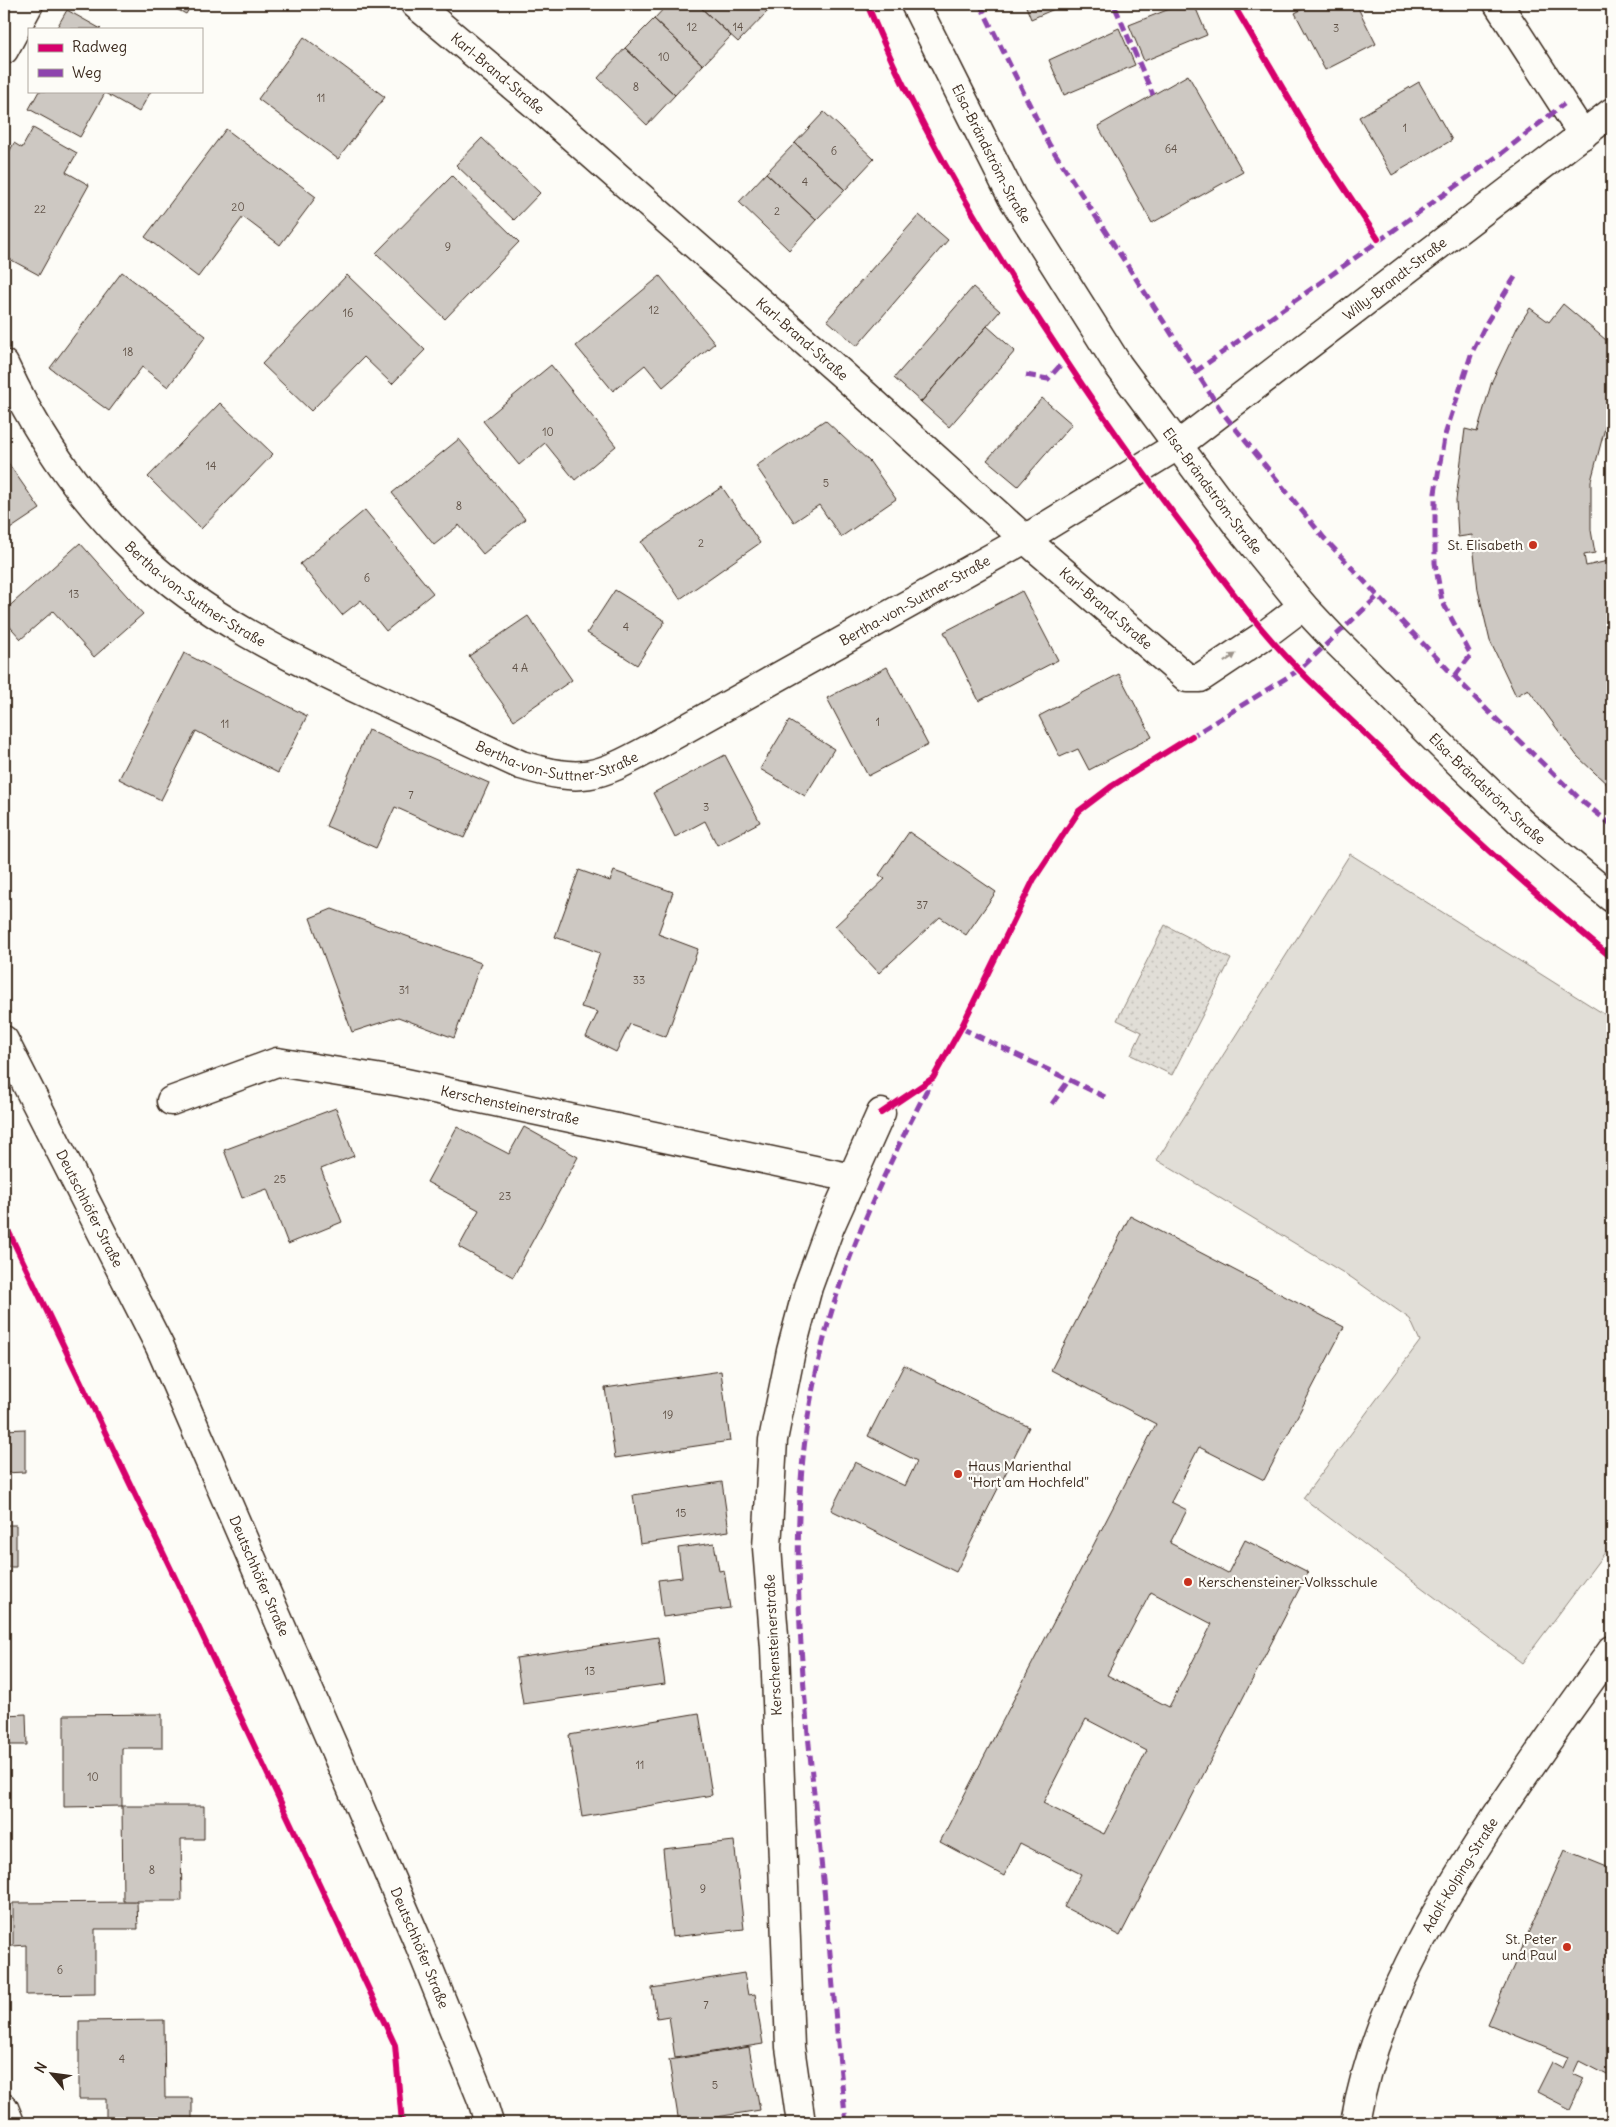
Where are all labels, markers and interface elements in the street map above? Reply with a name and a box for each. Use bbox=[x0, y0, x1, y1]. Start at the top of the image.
house number: 12 bbox=[687, 20, 697, 34]
house number: 14 bbox=[733, 20, 743, 34]
house number: 3 bbox=[1333, 21, 1339, 35]
legend bbox=[28, 28, 202, 92]
street label: Karl-Brand-Straße bbox=[447, 29, 549, 118]
text: Radweg bbox=[72, 37, 127, 56]
house number: 10 bbox=[658, 50, 670, 64]
text: Weg bbox=[72, 63, 102, 82]
house number: 8 bbox=[633, 80, 639, 94]
street label: Elsa-Brändström-Straße bbox=[948, 81, 1035, 226]
house number: 11 bbox=[317, 91, 325, 105]
house number: 1 bbox=[1403, 121, 1407, 135]
house number: 64 bbox=[1165, 142, 1177, 156]
house number: 6 bbox=[831, 144, 837, 158]
house number: 4 bbox=[802, 175, 808, 189]
house number: 20 bbox=[231, 200, 245, 214]
house number: 22 bbox=[34, 202, 46, 216]
house number: 2 bbox=[774, 204, 780, 218]
street label: Willy-Brandt-Straße bbox=[1339, 233, 1450, 324]
house number: 9 bbox=[445, 240, 451, 254]
street label: Karl-Brand-Straße bbox=[752, 294, 852, 384]
house number: 12 bbox=[649, 303, 659, 317]
house number: 16 bbox=[343, 306, 353, 320]
house number: 18 bbox=[123, 345, 133, 359]
street label: Elsa-Brändström-Straße bbox=[1159, 424, 1266, 558]
house number: 10 bbox=[542, 425, 554, 439]
house number: 14 bbox=[206, 459, 216, 473]
house number: 5 bbox=[823, 476, 829, 490]
house number: 8 bbox=[456, 499, 462, 513]
house number: 2 bbox=[698, 536, 704, 550]
place label: St. Elisabeth bbox=[1448, 536, 1523, 554]
street label: Bertha-von-Suttner-Straße bbox=[121, 537, 269, 651]
marker: St. Elisabeth bbox=[1527, 539, 1539, 551]
street label: Bertha-von-Suttner-Straße bbox=[836, 551, 993, 650]
street label: Karl-Brand-Straße bbox=[1056, 563, 1156, 653]
house number: 6 bbox=[364, 571, 370, 585]
house number: 13 bbox=[69, 587, 79, 601]
house number: 4 bbox=[623, 620, 629, 634]
one-way arrow bbox=[1223, 653, 1237, 663]
house number: 4 A bbox=[512, 661, 528, 675]
house number: 1 bbox=[876, 715, 880, 729]
house number: 11 bbox=[221, 717, 229, 731]
street label: Elsa-Brändström-Straße bbox=[1425, 729, 1549, 848]
street label: Bertha-von-Suttner-Straße bbox=[473, 736, 641, 785]
house number: 7 bbox=[408, 788, 414, 802]
house number: 3 bbox=[703, 800, 709, 814]
house number: 37 bbox=[916, 898, 928, 912]
house number: 33 bbox=[633, 973, 645, 987]
house number: 31 bbox=[399, 983, 409, 997]
street label: Kerschensteinerstraße bbox=[439, 1082, 581, 1129]
street label: Deutschhöfer Straße bbox=[52, 1147, 127, 1270]
house number: 25 bbox=[274, 1172, 286, 1186]
house number: 23 bbox=[499, 1189, 511, 1203]
house number: 19 bbox=[663, 1408, 673, 1422]
place label: Haus Marienthal "Hort am Hochfeld" bbox=[968, 1457, 1089, 1491]
marker: Haus Marienthal "Hort am Hochfeld" bbox=[952, 1468, 964, 1480]
house number: 15 bbox=[676, 1506, 686, 1520]
street label: Deutschhöfer Straße bbox=[225, 1513, 293, 1639]
place label: Kerschensteiner-Volksschule bbox=[1198, 1573, 1378, 1591]
street label: Kerschensteinerstraße bbox=[760, 1574, 786, 1716]
marker: Kerschensteiner-Volksschule bbox=[1182, 1576, 1194, 1588]
house number: 13 bbox=[585, 1664, 595, 1678]
house number: 11 bbox=[636, 1758, 644, 1772]
house number: 10 bbox=[87, 1770, 99, 1784]
street label: Adolf-Kolping-Straße bbox=[1418, 1814, 1502, 1936]
house number: 8 bbox=[149, 1863, 155, 1877]
house number: 9 bbox=[700, 1882, 706, 1896]
street label: Deutschhöfer Straße bbox=[386, 1884, 453, 2011]
place label: St. Peter und Paul bbox=[1502, 1930, 1557, 1964]
marker: St. Peter und Paul bbox=[1561, 1941, 1573, 1953]
house number: 6 bbox=[57, 1963, 63, 1977]
house number: 7 bbox=[703, 1998, 709, 2012]
north arrow bbox=[28, 2050, 78, 2100]
house number: 4 bbox=[119, 2052, 125, 2066]
text: N bbox=[30, 2059, 51, 2076]
house number: 5 bbox=[712, 2078, 718, 2092]

